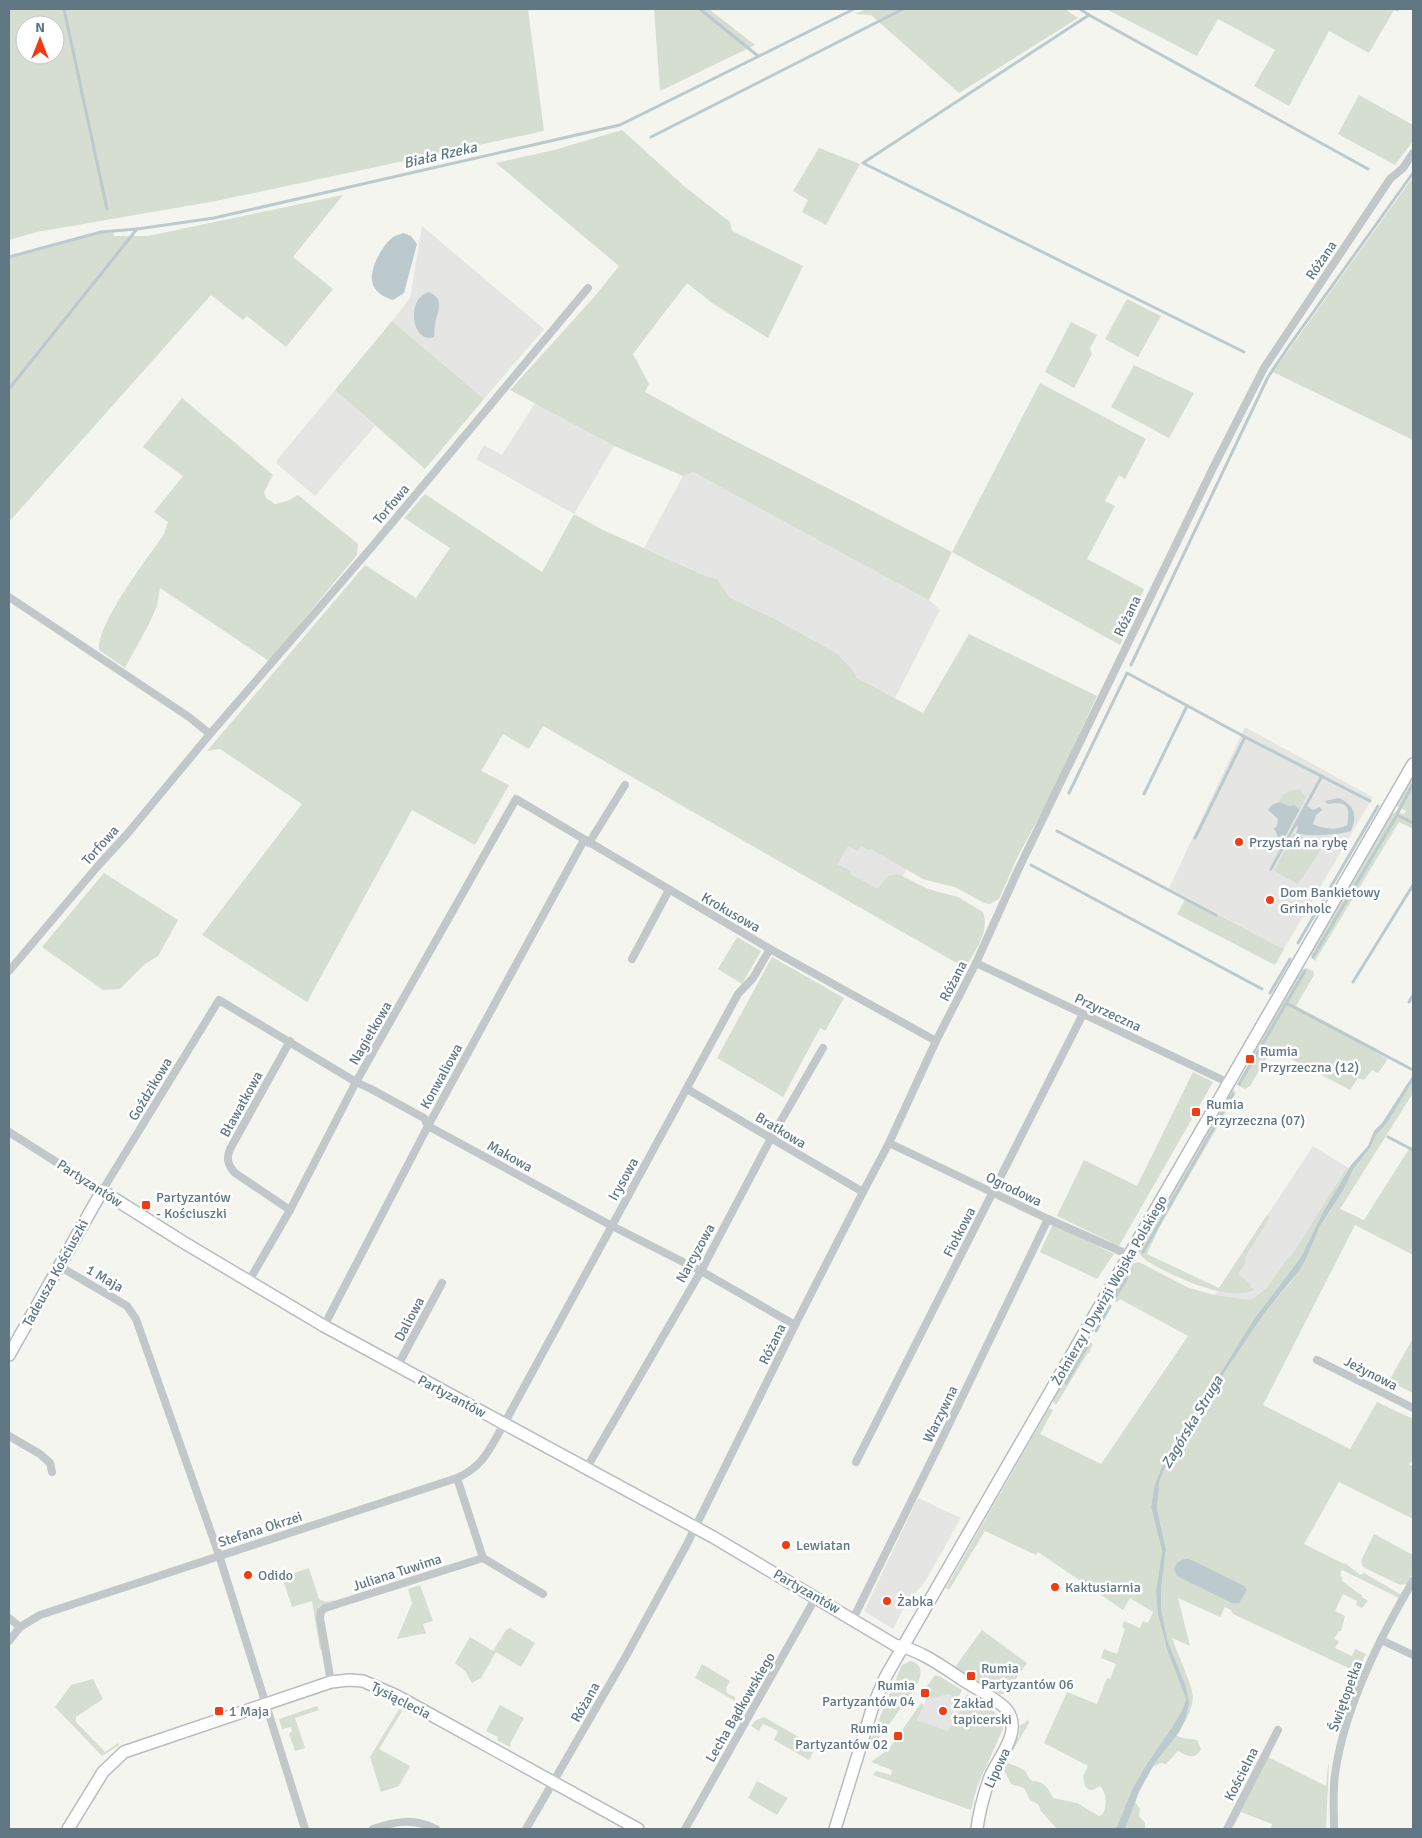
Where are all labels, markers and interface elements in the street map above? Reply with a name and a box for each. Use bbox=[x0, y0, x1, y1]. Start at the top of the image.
north arrow bbox=[15, 15, 65, 65]
text: N bbox=[35, 19, 45, 36]
water label: Biała Rzeka bbox=[402, 138, 479, 172]
street label: Różana bbox=[1302, 238, 1341, 283]
street label: Torfowa bbox=[370, 481, 413, 528]
street label: Różana bbox=[1110, 593, 1145, 639]
street label: Torfowa bbox=[78, 822, 123, 869]
place label: Przystań na rybę bbox=[1249, 834, 1348, 851]
marker: Przystań na rybę bbox=[1233, 836, 1245, 848]
place label: Dom Bankietowy Grinholc bbox=[1280, 884, 1381, 917]
street label: Krokusowa bbox=[698, 889, 763, 936]
marker: Dom Bankietowy Grinholc bbox=[1264, 894, 1276, 906]
street label: Różana bbox=[936, 958, 971, 1004]
street label: Przyrzeczna bbox=[1072, 990, 1144, 1035]
street label: Nagietkowa bbox=[345, 998, 395, 1068]
street label: Konwaliowa bbox=[417, 1041, 466, 1112]
place label: Rumia Przyrzeczna (12) bbox=[1260, 1043, 1359, 1076]
marker: Rumia Przyrzeczna (12) bbox=[1244, 1053, 1256, 1065]
street label: Goździkowa bbox=[125, 1055, 176, 1124]
street label: Bławatkowa bbox=[216, 1068, 267, 1140]
place label: Rumia Przyrzeczna (07) bbox=[1206, 1096, 1305, 1129]
marker: Rumia Przyrzeczna (07) bbox=[1190, 1106, 1202, 1118]
street label: Bratkowa bbox=[752, 1109, 809, 1152]
street label: Makowa bbox=[484, 1137, 535, 1176]
street label: Irysowa bbox=[605, 1155, 642, 1204]
street label: Partyzantów bbox=[54, 1156, 126, 1211]
street label: Ogrodowa bbox=[983, 1169, 1045, 1210]
place label: Partyzantów - Kościuszki bbox=[156, 1189, 231, 1222]
street label: Żołnierzy I Dywizji Wojska Polskiego bbox=[1048, 1192, 1171, 1388]
marker: Partyzantów - Kościuszki bbox=[140, 1199, 152, 1211]
street label: Fiołkowa bbox=[940, 1204, 979, 1260]
street label: Tadeusza Kościuszki bbox=[19, 1216, 92, 1330]
street label: Narcyzowa bbox=[672, 1221, 719, 1286]
street label: 1 Maja bbox=[83, 1261, 126, 1296]
street label: Daliowa bbox=[391, 1294, 428, 1344]
street label: Różana bbox=[755, 1321, 790, 1367]
street label: Jeżynowa bbox=[1341, 1353, 1400, 1394]
street label: Partyzantów bbox=[415, 1371, 489, 1421]
water label: Zagórska Struga bbox=[1157, 1372, 1227, 1472]
street label: Warzywna bbox=[919, 1383, 962, 1446]
street label: Stefana Okrzei bbox=[216, 1508, 304, 1551]
place label: Lewiatan bbox=[796, 1537, 850, 1554]
marker: Lewiatan bbox=[780, 1539, 792, 1551]
street label: Juliana Tuwima bbox=[351, 1550, 444, 1595]
street label: Partyzantów bbox=[770, 1565, 843, 1617]
place label: Odido bbox=[258, 1567, 293, 1584]
marker: Odido bbox=[242, 1569, 254, 1581]
place label: Kaktusiarnia bbox=[1065, 1579, 1141, 1596]
marker: Kaktusiarnia bbox=[1049, 1581, 1061, 1593]
place label: Żabka bbox=[897, 1593, 933, 1610]
marker: Żabka bbox=[881, 1595, 893, 1607]
street label: Lecha Bądkowskiego bbox=[702, 1649, 779, 1765]
street label: Świętopełka bbox=[1325, 1659, 1366, 1734]
place label: Rumia Partyzantów 06 bbox=[981, 1660, 1074, 1693]
marker: Rumia Partyzantów 06 bbox=[965, 1670, 977, 1682]
place label: Rumia Partyzantów 04 bbox=[822, 1677, 915, 1710]
street label: Tysiąclecia bbox=[368, 1678, 433, 1723]
street label: Różana bbox=[567, 1679, 604, 1725]
marker: Rumia Partyzantów 04 bbox=[919, 1687, 931, 1699]
place label: Zakład tapicerski bbox=[953, 1695, 1012, 1728]
place label: 1 Maja bbox=[229, 1703, 269, 1720]
marker: 1 Maja bbox=[213, 1705, 225, 1717]
marker: Zakład tapicerski bbox=[937, 1705, 949, 1717]
place label: Rumia Partyzantów 02 bbox=[795, 1720, 888, 1753]
marker: Rumia Partyzantów 02 bbox=[892, 1730, 904, 1742]
street label: Lipowa bbox=[981, 1745, 1014, 1791]
street label: Kościelna bbox=[1221, 1745, 1262, 1804]

